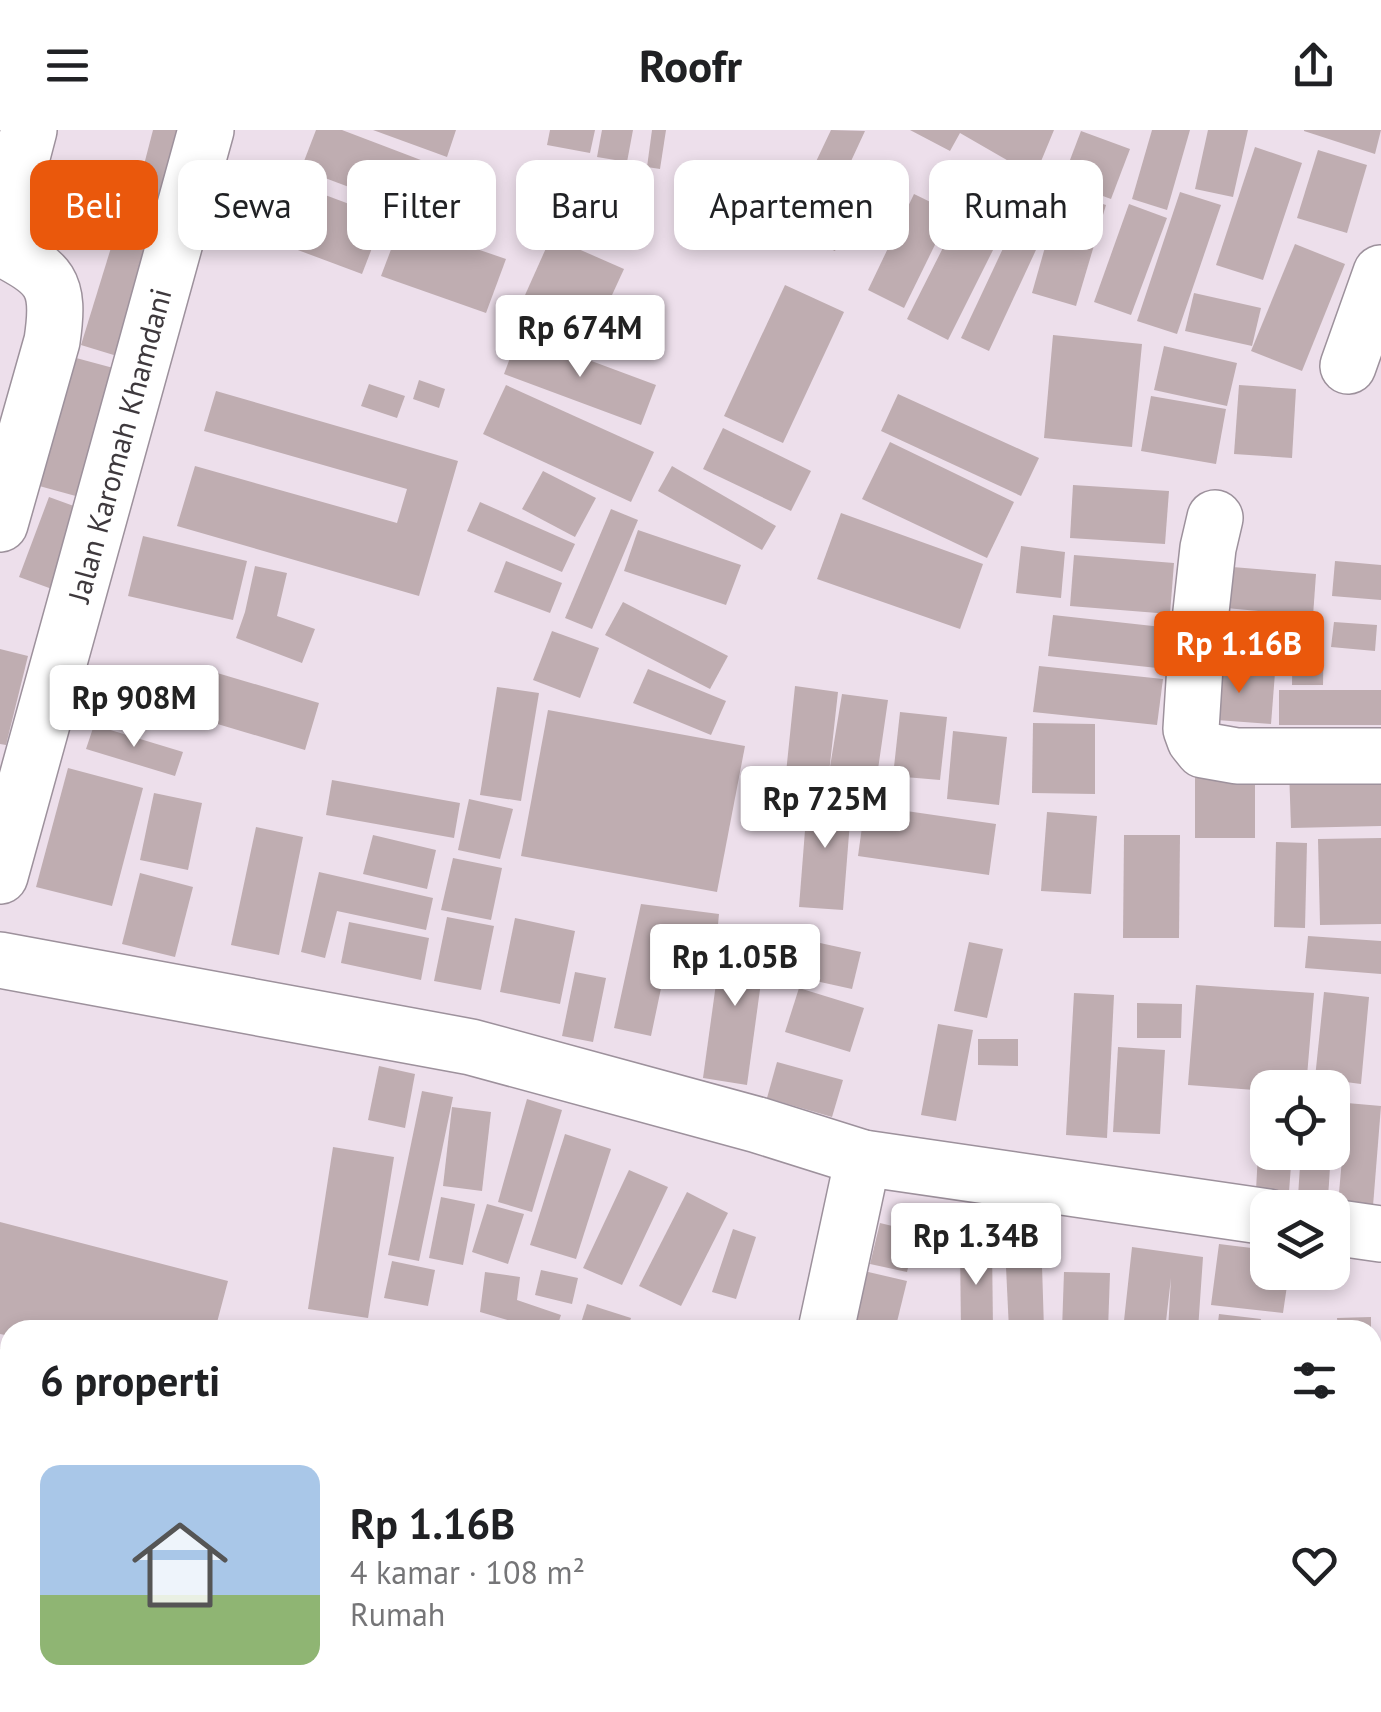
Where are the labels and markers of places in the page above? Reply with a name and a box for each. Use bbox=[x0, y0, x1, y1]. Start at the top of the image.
pin: Rp 674M bbox=[488, 295, 672, 380]
pin: Rp 1.16B bbox=[1136, 611, 1342, 696]
pin: Rp 908M bbox=[42, 665, 226, 750]
pin: Rp 725M bbox=[733, 766, 917, 851]
pin: Rp 1.05B bbox=[632, 924, 838, 1009]
pin: Rp 1.34B bbox=[873, 1203, 1079, 1288]

